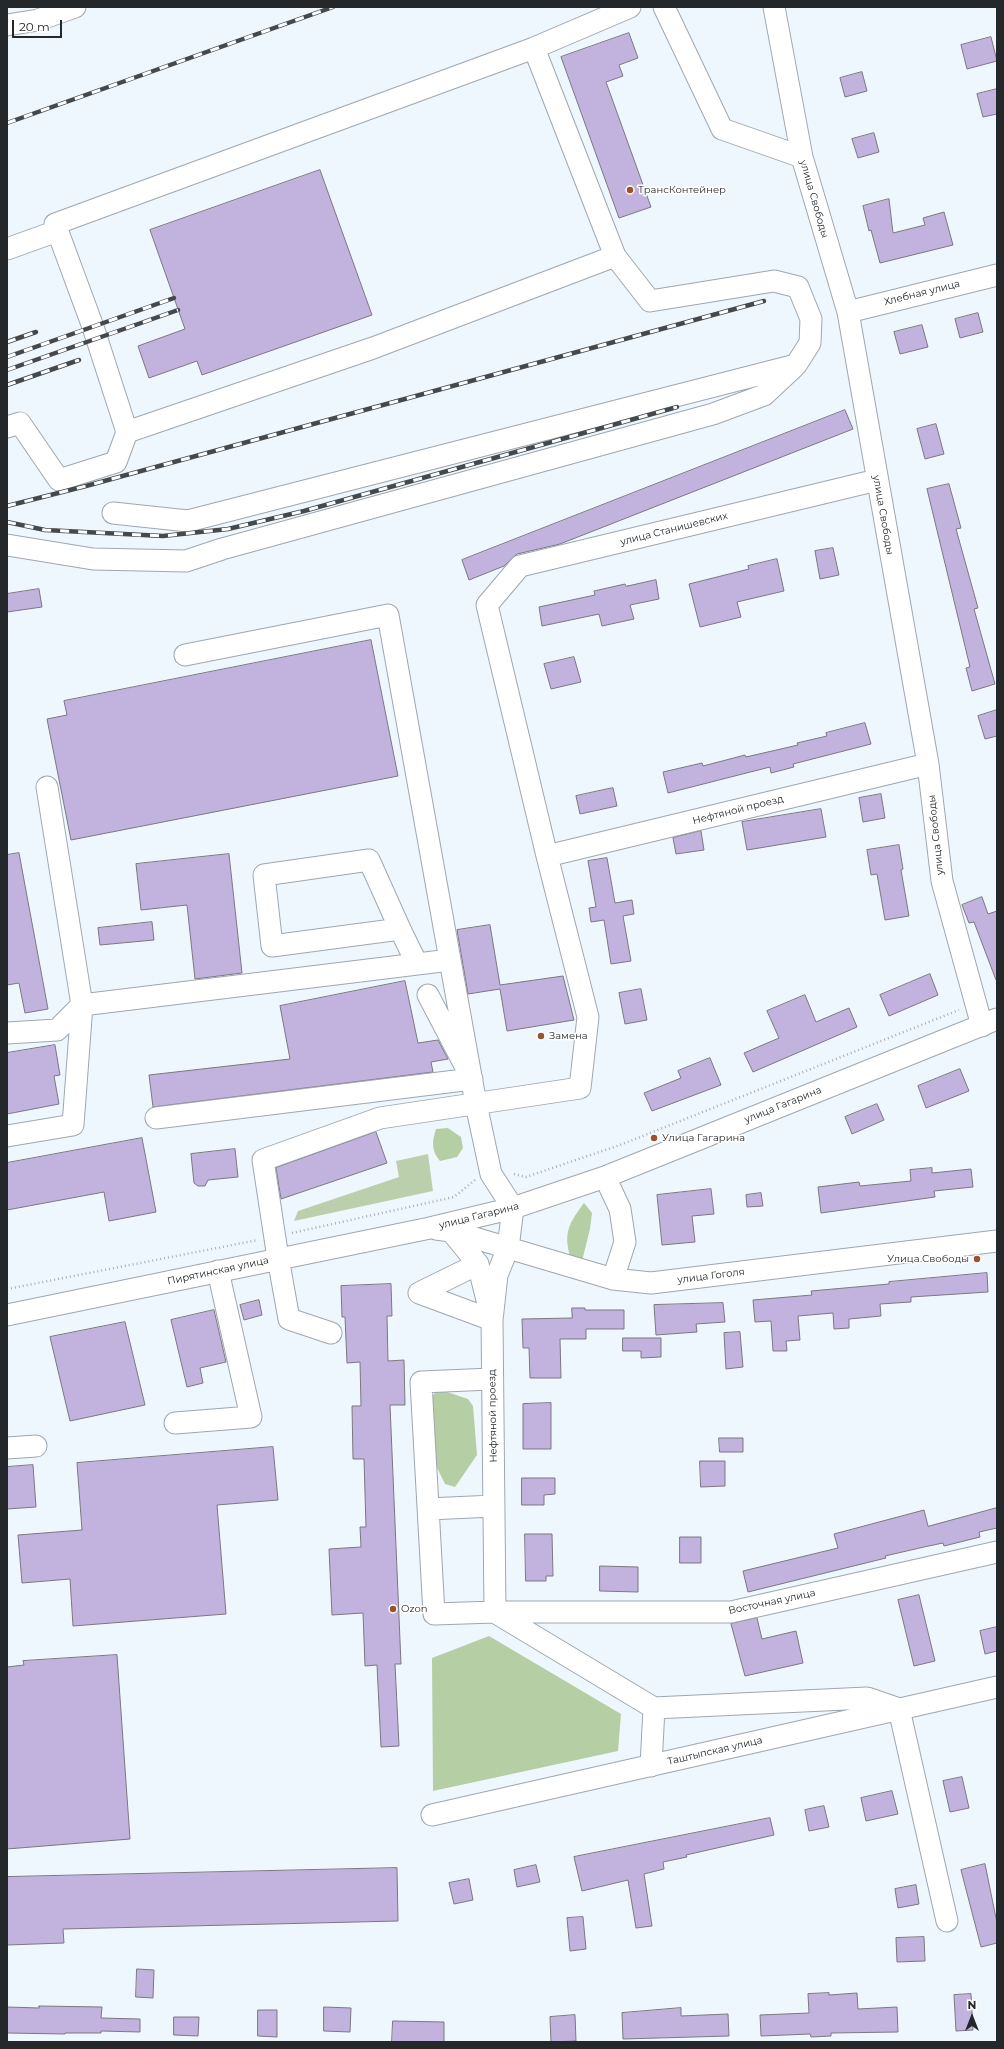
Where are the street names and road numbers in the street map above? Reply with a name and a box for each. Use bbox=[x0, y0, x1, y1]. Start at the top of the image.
street label: улица Свободы bbox=[797, 159, 831, 239]
street label: Хлебная улица bbox=[883, 278, 961, 308]
street label: улица Свободы bbox=[870, 474, 896, 556]
street label: улица Станишевских bbox=[619, 510, 729, 548]
street label: Нефтяной проезд bbox=[691, 793, 785, 827]
street label: улица Свободы bbox=[926, 794, 946, 876]
street label: улица Гагарина bbox=[743, 1084, 823, 1126]
street label: улица Гагарина bbox=[438, 1200, 520, 1232]
street label: Пирятинская улица bbox=[166, 1254, 270, 1288]
street label: улица Гоголя bbox=[677, 1266, 745, 1286]
street label: Нефтяной проезд bbox=[486, 1369, 500, 1463]
street label: Восточная улица bbox=[727, 1587, 817, 1617]
street label: Таштыпская улица bbox=[666, 1734, 764, 1768]

